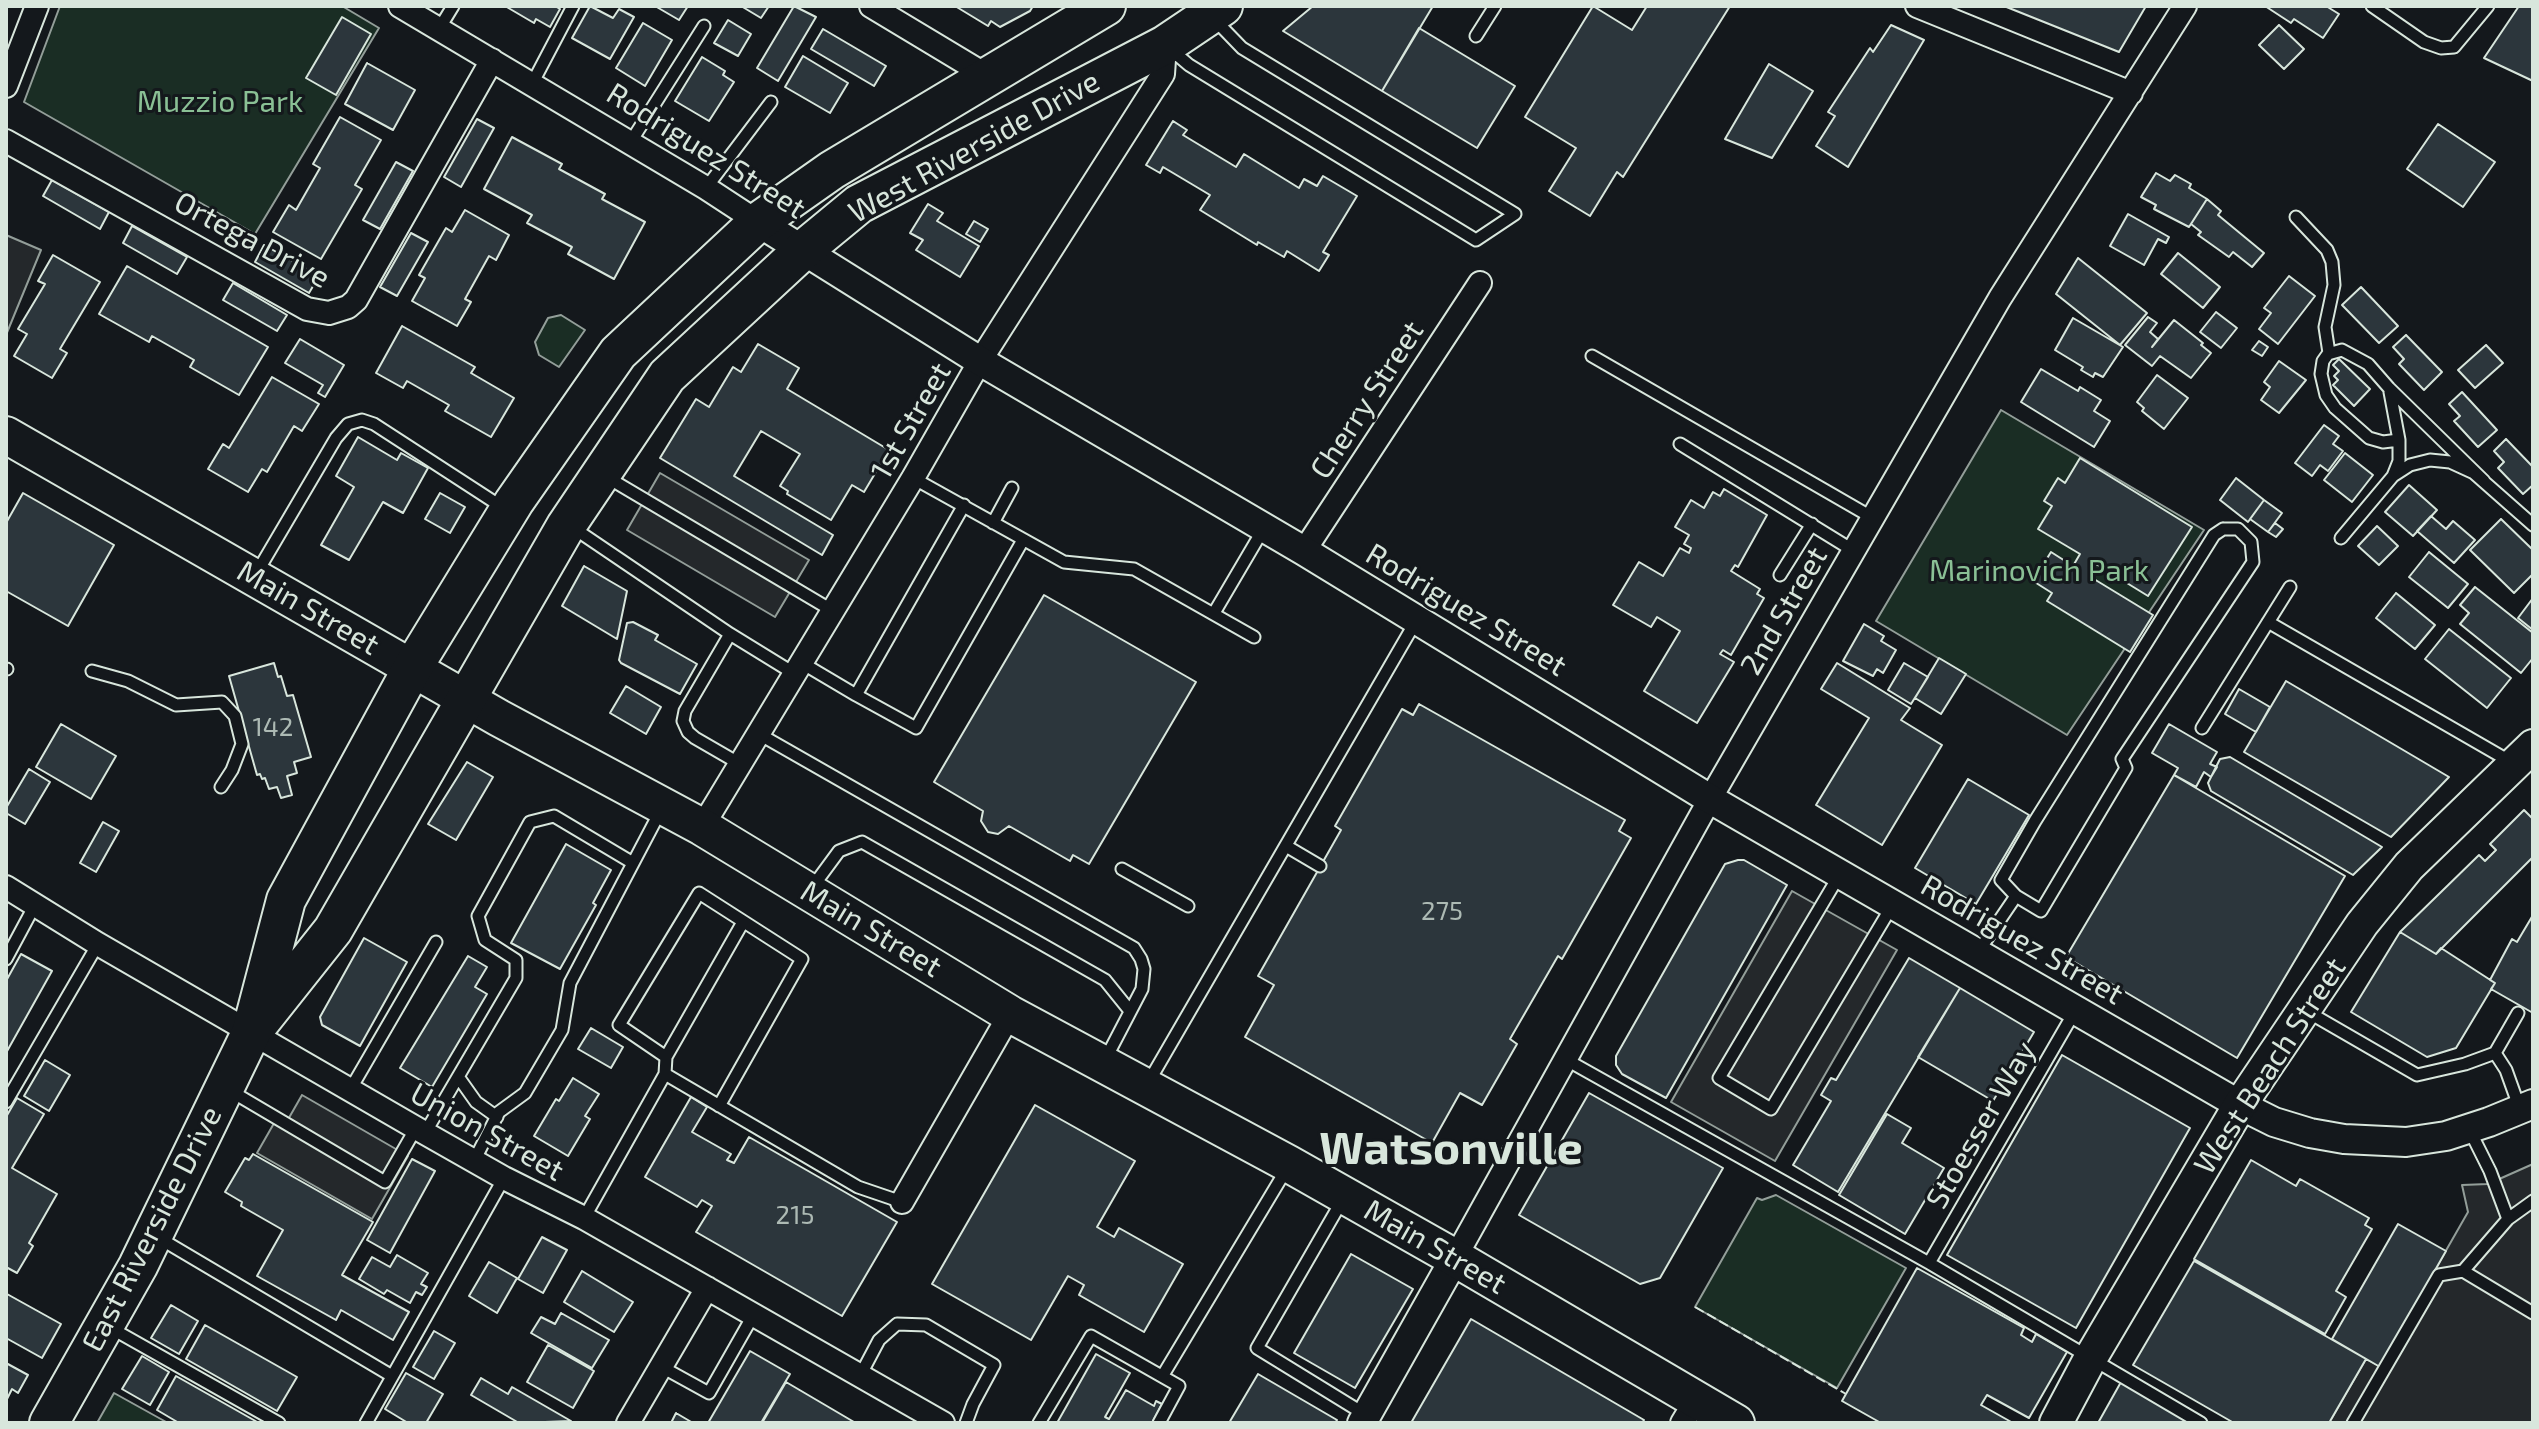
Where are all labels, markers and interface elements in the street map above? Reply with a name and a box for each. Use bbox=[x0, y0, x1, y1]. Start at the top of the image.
street label: West Riverside Drive bbox=[842, 63, 1106, 231]
street label: Rodriguez Street bbox=[600, 75, 812, 227]
park label: Muzzio Park bbox=[137, 84, 303, 120]
street label: Ortega Drive bbox=[168, 184, 336, 296]
street label: Cherry Street bbox=[1303, 314, 1431, 486]
street label: 1st Street bbox=[863, 356, 959, 486]
street label: Rodriguez Street bbox=[1359, 536, 1573, 684]
street label: 2nd Street bbox=[1733, 541, 1835, 681]
street label: Main Street bbox=[231, 553, 385, 663]
park label: Marinovich Park bbox=[1929, 553, 2149, 589]
house number: 142 bbox=[253, 711, 293, 743]
street label: Rodriguez Street bbox=[1915, 868, 2129, 1012]
street label: Main Street bbox=[794, 873, 948, 985]
house number: 275 bbox=[1421, 895, 1463, 927]
street label: West Beach Street bbox=[2187, 951, 2353, 1181]
street label: Stoesser Way bbox=[1919, 1035, 2043, 1215]
street label: Union Street bbox=[404, 1075, 570, 1189]
street label: East Riverside Drive bbox=[75, 1100, 229, 1358]
district label: Watsonville bbox=[1319, 1121, 1583, 1177]
street label: Main Street bbox=[1358, 1192, 1512, 1302]
house number: 215 bbox=[776, 1199, 814, 1231]

